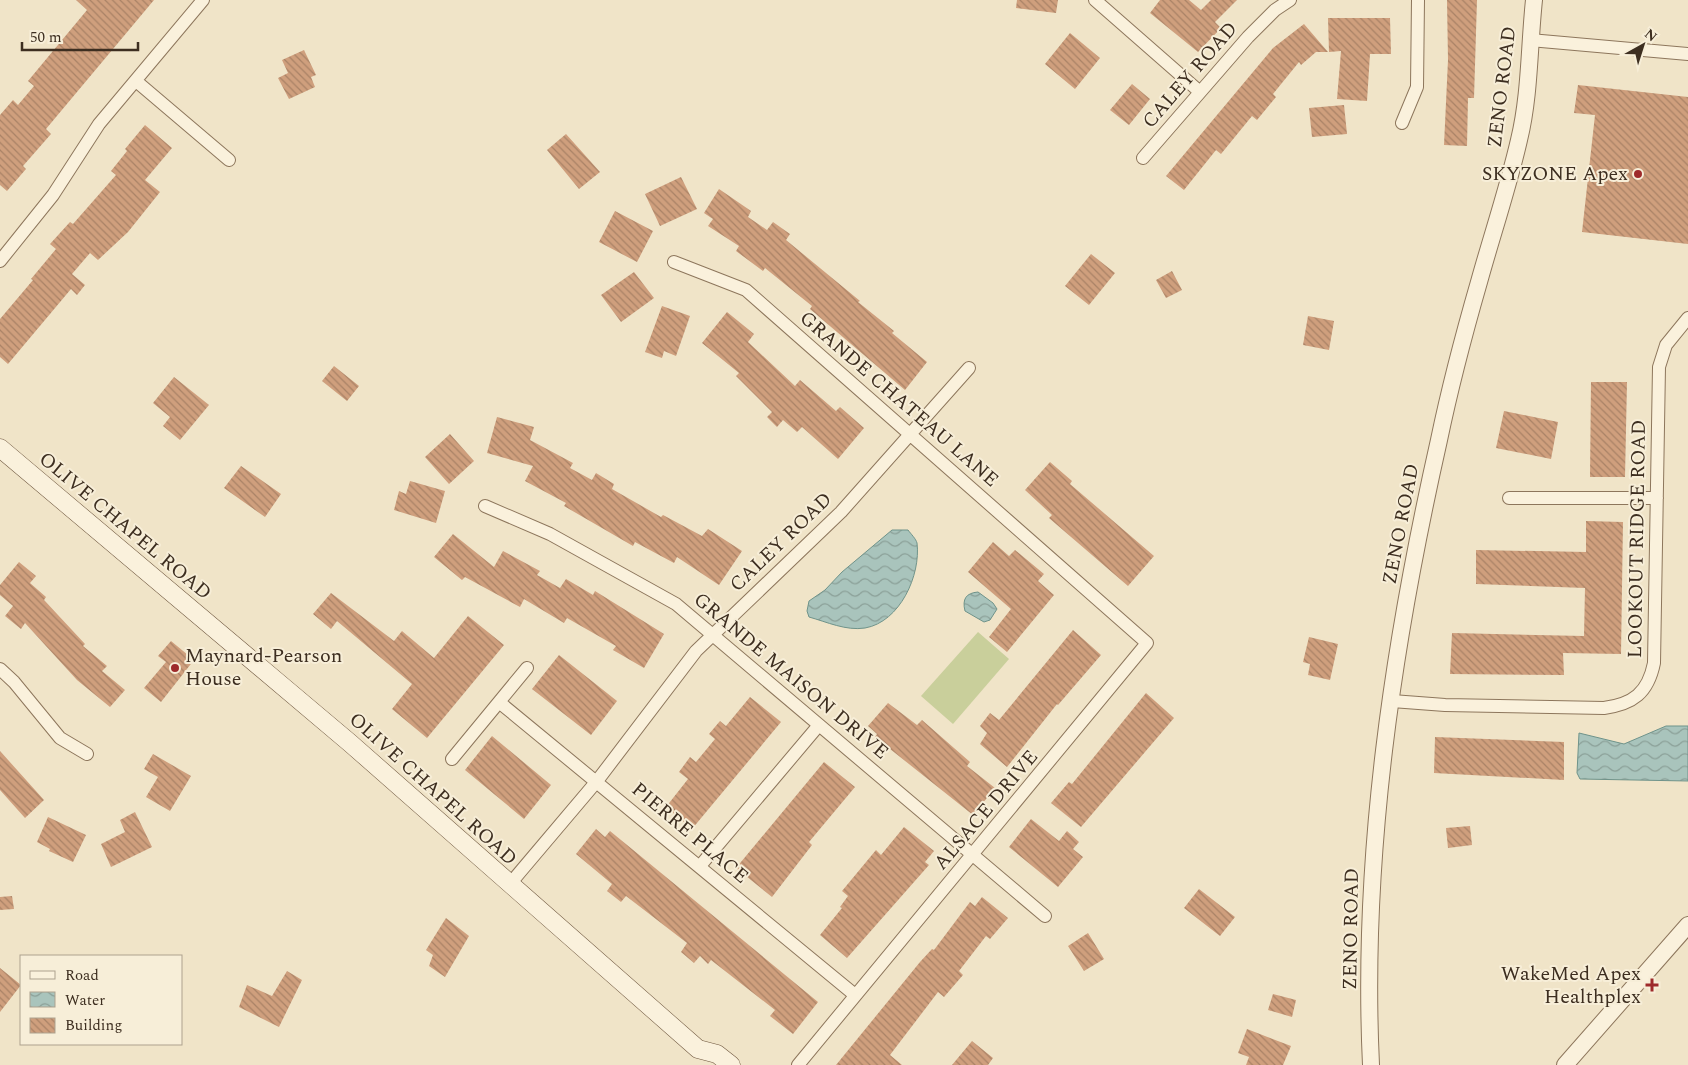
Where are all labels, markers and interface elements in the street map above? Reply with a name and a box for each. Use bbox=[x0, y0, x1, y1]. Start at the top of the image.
street label: CALEY ROAD bbox=[1135, 15, 1245, 135]
scale bar bbox=[22, 20, 139, 52]
north arrow bbox=[1618, 20, 1668, 70]
street label: ZENO ROAD bbox=[1480, 24, 1524, 150]
text: N bbox=[1640, 24, 1662, 47]
text: 50 m bbox=[30, 26, 62, 49]
place label: SKYZONE Apex bbox=[1482, 159, 1628, 189]
marker: SKYZONE Apex bbox=[1632, 168, 1644, 180]
street label: GRANDE CHATEAU LANE bbox=[793, 304, 1005, 494]
street label: LOOKOUT RIDGE ROAD bbox=[1620, 419, 1654, 659]
street label: OLIVE CHAPEL ROAD bbox=[32, 445, 218, 607]
street label: ZENO ROAD bbox=[1375, 461, 1427, 587]
street label: CALEY ROAD bbox=[723, 485, 839, 599]
street label: GRANDE MAISON DRIVE bbox=[687, 585, 895, 767]
place label: Maynard-Pearson House bbox=[185, 641, 342, 694]
marker: Maynard-Pearson House bbox=[169, 662, 181, 674]
street label: OLIVE CHAPEL ROAD bbox=[342, 705, 524, 873]
street label: ALSACE DRIVE bbox=[926, 743, 1046, 877]
street label: PIERRE PLACE bbox=[625, 775, 755, 891]
street label: ZENO ROAD bbox=[1335, 868, 1367, 990]
legend bbox=[20, 955, 182, 1045]
place label: WakeMed Apex Healthplex bbox=[1501, 959, 1641, 1012]
text: Road bbox=[65, 964, 99, 987]
marker: WakeMed Apex Healthplex bbox=[1645, 978, 1659, 992]
text: Water bbox=[65, 989, 105, 1012]
text: Building bbox=[65, 1014, 122, 1037]

